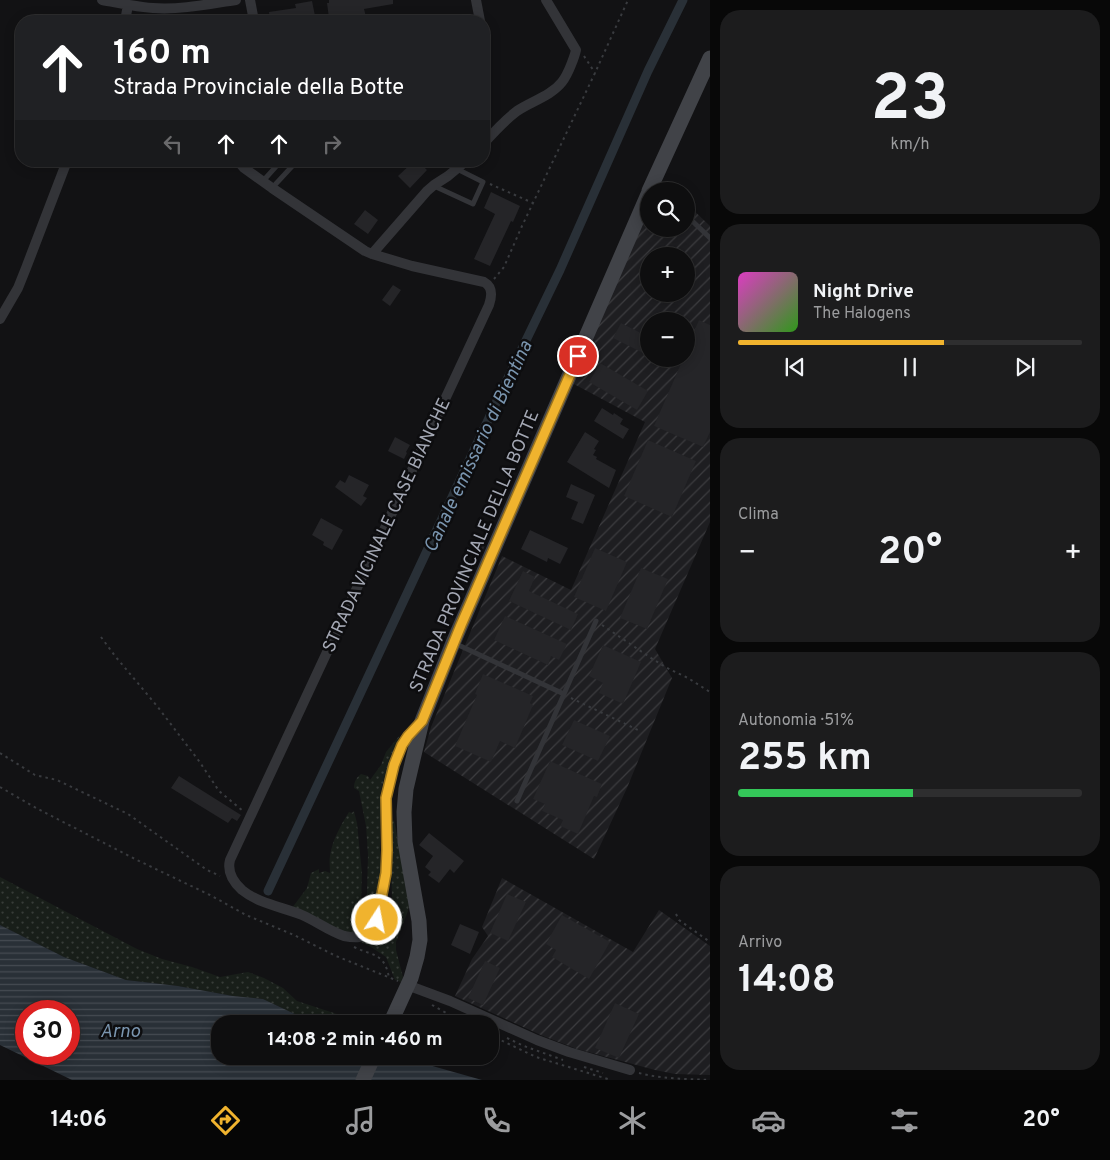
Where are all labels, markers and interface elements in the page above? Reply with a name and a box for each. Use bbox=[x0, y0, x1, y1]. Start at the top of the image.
text: 160 m bbox=[113, 32, 211, 76]
icon: ahead bbox=[30, 35, 95, 100]
text: 23 bbox=[871, 61, 949, 143]
text: Strada Provinciale della Botte bbox=[113, 75, 404, 102]
icon: left bbox=[159, 130, 187, 158]
icon: ahead bbox=[212, 130, 240, 158]
icon: ahead bbox=[265, 130, 293, 158]
icon: right bbox=[318, 130, 346, 158]
text: km/h bbox=[891, 135, 929, 155]
map controls bbox=[640, 182, 695, 367]
button: search bbox=[640, 182, 695, 237]
button: + bbox=[640, 247, 695, 302]
text: Night Drive bbox=[813, 280, 914, 304]
text: The Halogens bbox=[813, 304, 911, 324]
button: − bbox=[640, 312, 695, 367]
pin bbox=[557, 335, 599, 377]
water label: Canale emissario di Bientina bbox=[419, 337, 539, 557]
icon: arrive bbox=[564, 342, 592, 370]
icon: previous bbox=[781, 353, 809, 381]
icon: pause bbox=[896, 353, 924, 381]
icon: next bbox=[1011, 353, 1039, 381]
street label: STRADA VICINALE CASE BIANCHE bbox=[318, 395, 457, 657]
street label: STRADA PROVINCIALE DELLA BOTTE bbox=[405, 407, 545, 696]
text: Clima bbox=[738, 505, 779, 525]
text: 20° bbox=[878, 529, 942, 578]
text: − bbox=[738, 536, 756, 572]
text: + bbox=[1064, 536, 1082, 572]
text: Autonomia · 51% bbox=[738, 711, 854, 731]
text: 255 km bbox=[738, 735, 872, 784]
position arrow bbox=[350, 893, 402, 945]
text: Arrivo bbox=[738, 933, 782, 953]
text: 14:08 bbox=[738, 957, 836, 1006]
speed limit sign: 30 bbox=[15, 1000, 80, 1065]
water label: Arno bbox=[100, 1020, 141, 1044]
text: 14:08 · 2 min · 460 m bbox=[267, 1028, 443, 1052]
icon: directions bbox=[208, 1103, 243, 1138]
icon: music bbox=[343, 1103, 378, 1138]
icon: phone bbox=[479, 1103, 514, 1138]
icon: climate bbox=[615, 1103, 650, 1138]
icon: car bbox=[751, 1103, 786, 1138]
icon: filters bbox=[887, 1103, 922, 1138]
text: 14:06 bbox=[50, 1107, 107, 1134]
text: 20° bbox=[1023, 1107, 1060, 1134]

